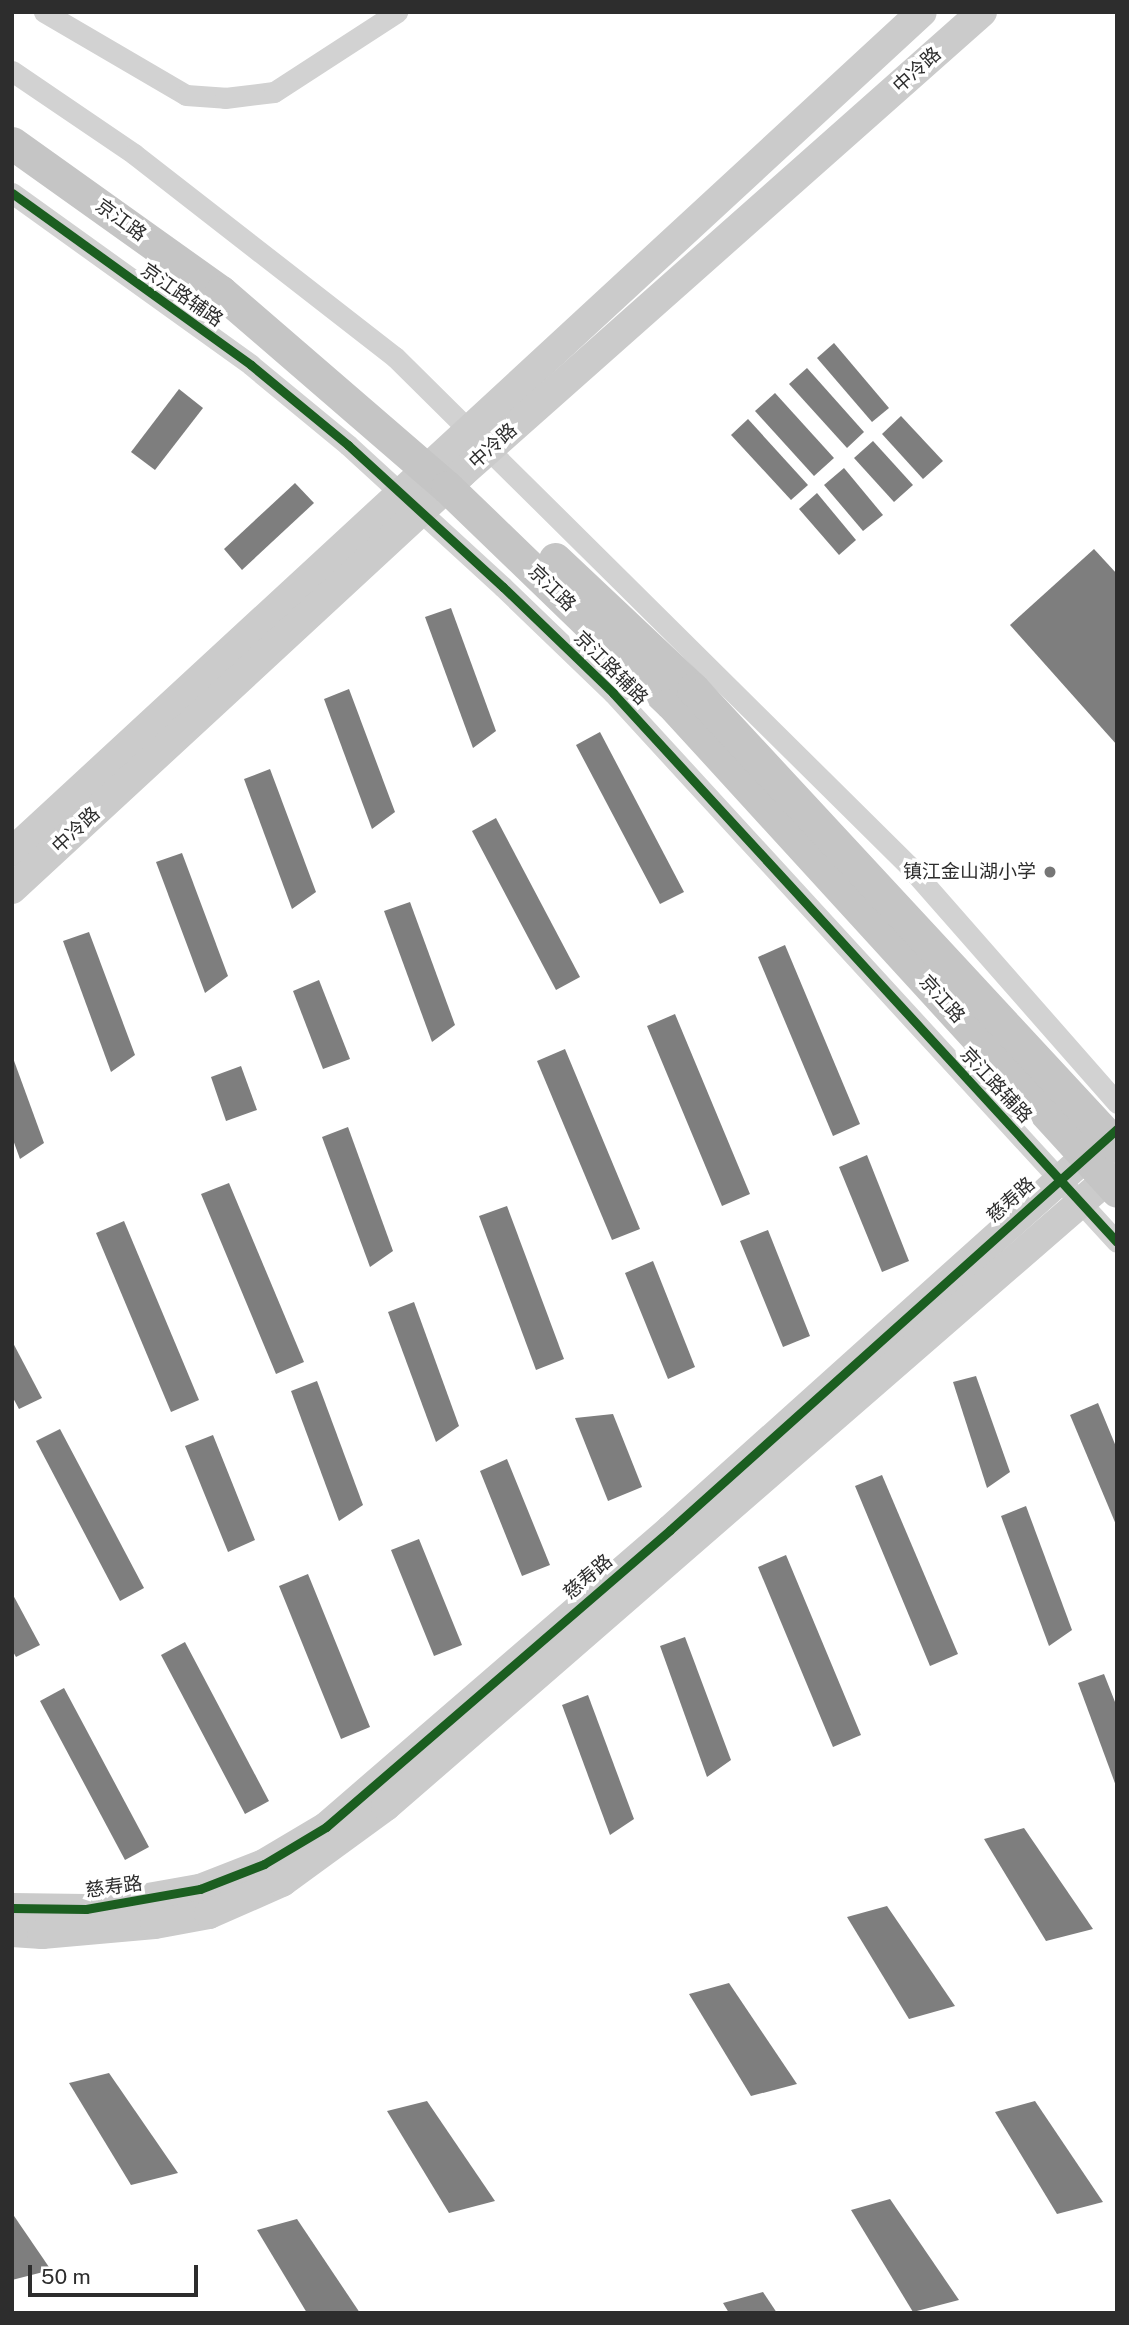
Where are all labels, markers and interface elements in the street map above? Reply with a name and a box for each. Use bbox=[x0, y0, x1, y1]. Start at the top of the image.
street label: 中冷路 bbox=[888, 42, 946, 98]
street label: 京江路 bbox=[91, 194, 151, 246]
street label: 京江路辅路 bbox=[137, 258, 227, 332]
street label: 中冷路 bbox=[464, 418, 522, 474]
street label: 京江路 bbox=[524, 560, 580, 616]
street label: 京江路辅路 bbox=[569, 626, 653, 710]
street label: 中冷路 bbox=[47, 802, 105, 858]
place label: 镇江金山湖小学 bbox=[903, 861, 1036, 883]
marker: 镇江金山湖小学 bbox=[1042, 864, 1058, 880]
street label: 京江路 bbox=[914, 970, 970, 1028]
street label: 京江路辅路 bbox=[955, 1042, 1037, 1128]
street label: 慈寿路 bbox=[982, 1172, 1040, 1228]
street label: 慈寿路 bbox=[559, 1550, 617, 1604]
street label: 慈寿路 bbox=[84, 1872, 144, 1902]
scale bar bbox=[32, 2252, 201, 2296]
text: 50 m bbox=[41, 2264, 91, 2289]

